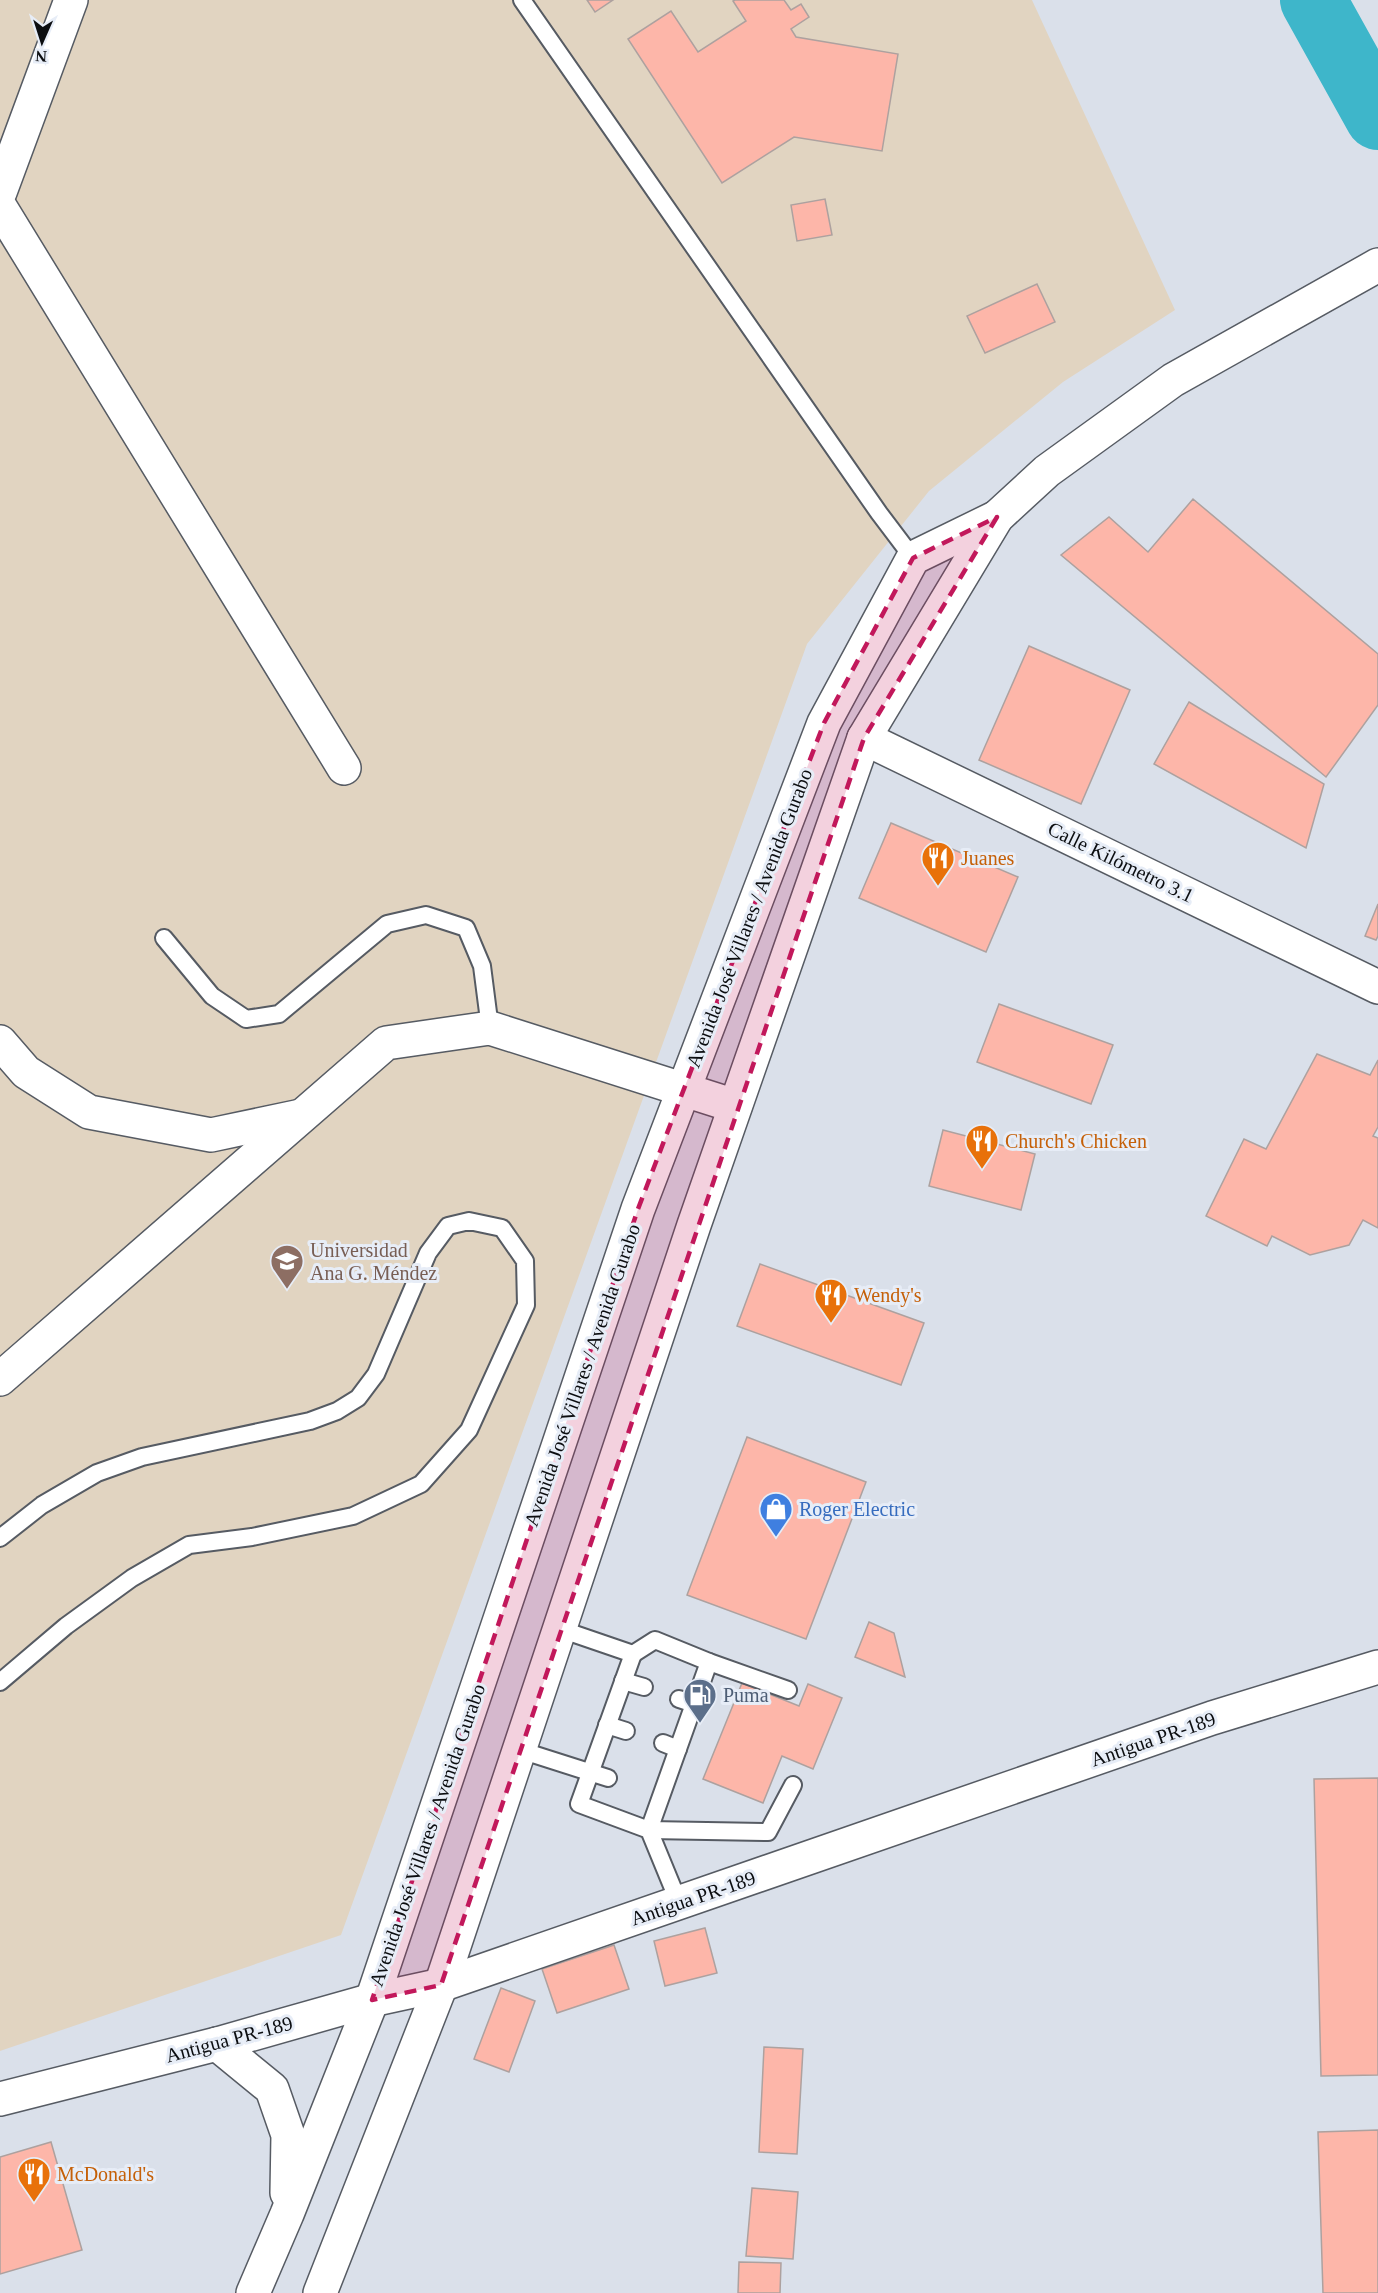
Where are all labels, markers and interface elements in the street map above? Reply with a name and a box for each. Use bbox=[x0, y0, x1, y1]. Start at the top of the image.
north arrow bbox=[12, 12, 72, 72]
text: N bbox=[35, 48, 47, 65]
street label: Avenida José Villares / Avenida Gurabo bbox=[682, 766, 816, 1070]
street label: Calle Kilómetro 3.1 bbox=[1045, 817, 1197, 907]
restaurant icon: Juanes bbox=[920, 840, 956, 887]
place label: Juanes bbox=[961, 847, 1015, 869]
restaurant icon: Church's Chicken bbox=[964, 1123, 1000, 1170]
place label: Church's Chicken bbox=[1005, 1130, 1147, 1152]
street label: Avenida José Villares / Avenida Gurabo bbox=[520, 1221, 644, 1529]
place label: Universidad Ana G. Méndez bbox=[310, 1239, 437, 1284]
school or university icon: Universidad Ana G. Méndez bbox=[269, 1243, 305, 1290]
restaurant icon: Wendy's bbox=[813, 1277, 849, 1324]
place label: Wendy's bbox=[854, 1284, 922, 1307]
shop icon: Roger Electric bbox=[758, 1491, 794, 1538]
place label: Roger Electric bbox=[799, 1498, 915, 1521]
fuel station icon: Puma bbox=[682, 1677, 718, 1724]
street label: Avenida José Villares / Avenida Gurabo bbox=[365, 1681, 489, 1989]
place label: Puma bbox=[723, 1684, 769, 1706]
street label: Antigua PR-189 bbox=[1088, 1707, 1219, 1772]
street label: Antigua PR-189 bbox=[628, 1866, 759, 1931]
street label: Antigua PR-189 bbox=[163, 2011, 295, 2067]
restaurant icon: McDonald's bbox=[16, 2156, 52, 2203]
place label: McDonald's bbox=[57, 2163, 154, 2185]

